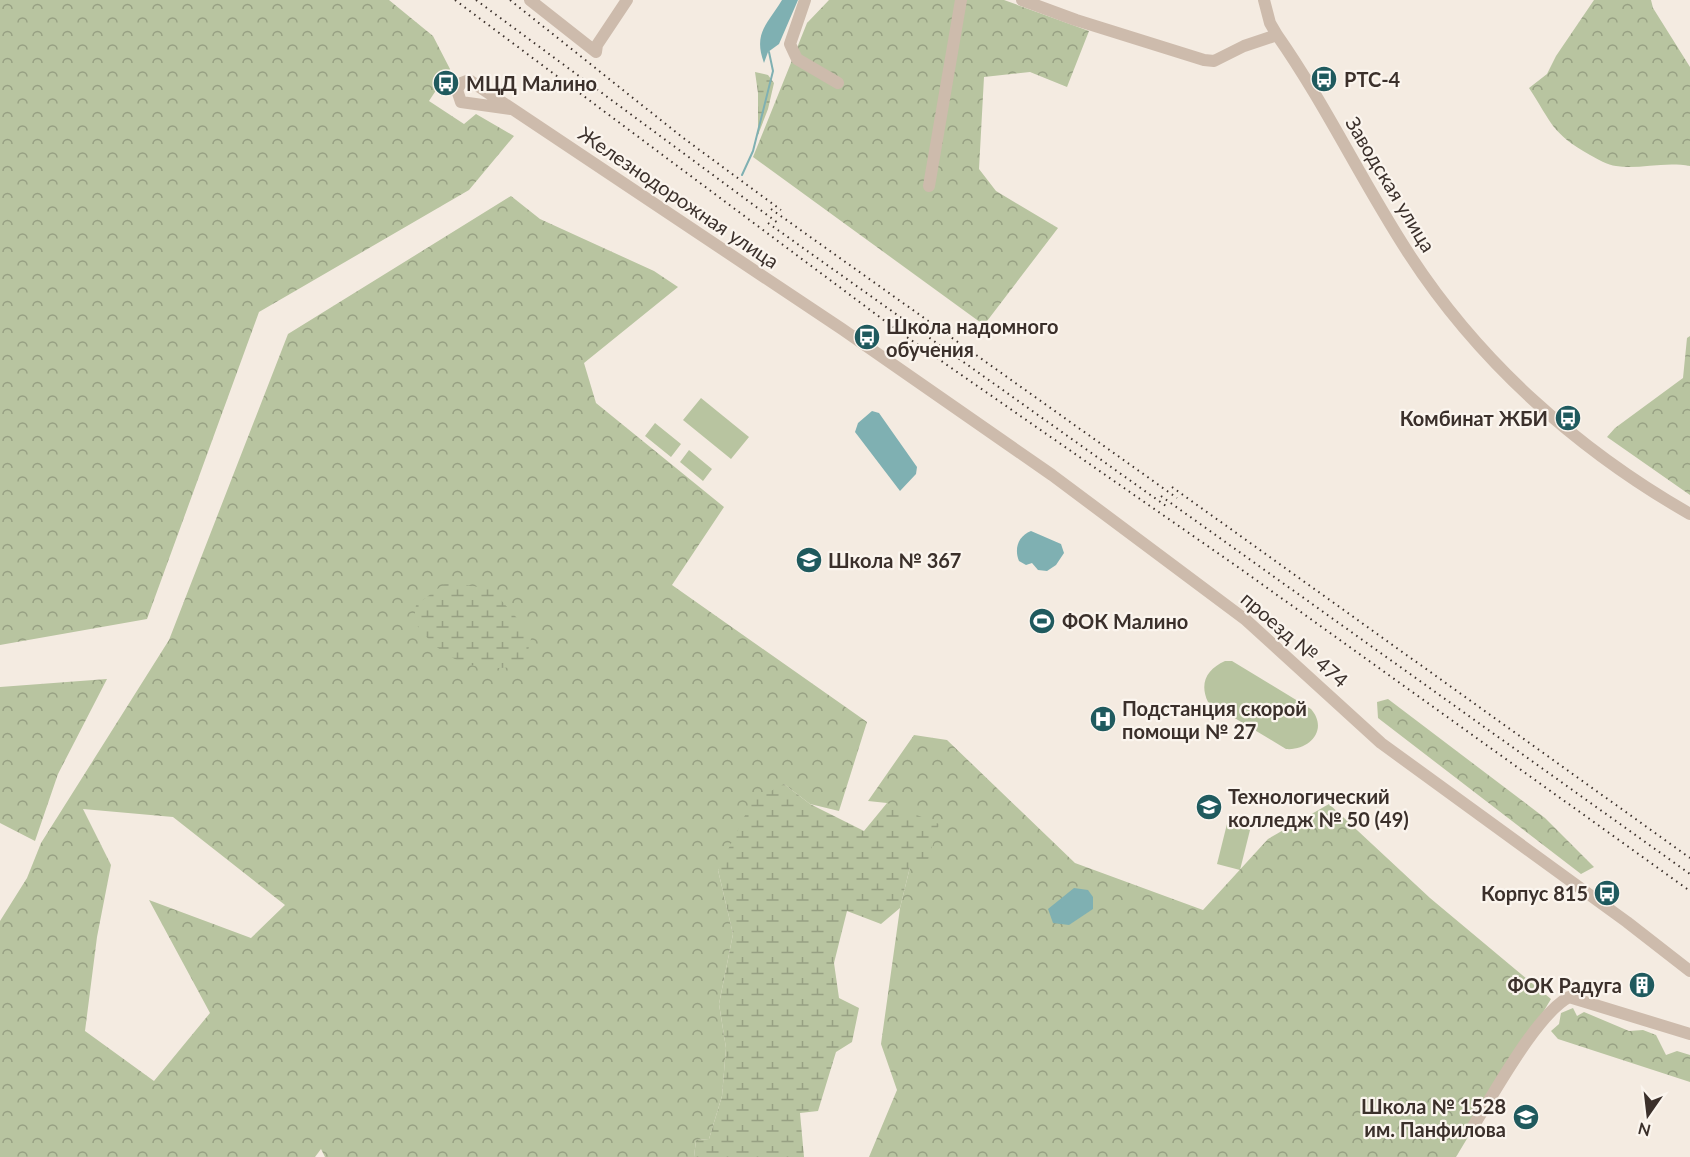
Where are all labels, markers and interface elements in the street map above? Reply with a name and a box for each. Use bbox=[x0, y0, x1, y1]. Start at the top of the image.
bus stop icon: РТС-4 bbox=[1309, 64, 1339, 94]
place label: РТС-4 bbox=[1344, 67, 1401, 91]
bus stop icon: МЦД Малино bbox=[431, 68, 461, 98]
place label: МЦД Малино bbox=[466, 71, 597, 95]
street label: Заводская улица bbox=[1341, 112, 1441, 256]
street label: Железнодорожная улица bbox=[574, 121, 784, 273]
place label: Школа надомного обучения bbox=[886, 314, 1059, 361]
bus stop icon: Школа надомного обучения bbox=[852, 322, 882, 352]
bus stop icon: Комбинат ЖБИ bbox=[1553, 403, 1583, 433]
place label: Комбинат ЖБИ bbox=[1400, 406, 1548, 430]
school or university icon: Школа № 367 bbox=[794, 545, 824, 575]
place label: Школа № 367 bbox=[828, 548, 961, 572]
street label: проезд № 474 bbox=[1237, 586, 1354, 692]
sports icon: ФОК Малино bbox=[1027, 606, 1057, 636]
place label: ФОК Малино bbox=[1062, 609, 1188, 633]
place label: Подстанция скорой помощи № 27 bbox=[1122, 696, 1307, 743]
hospital icon: Подстанция скорой помощи № 27 bbox=[1088, 704, 1118, 734]
place label: Технологический колледж № 50 (49) bbox=[1228, 784, 1409, 831]
school or university icon: Технологический колледж № 50 (49) bbox=[1194, 792, 1224, 822]
bus stop icon: Корпус 815 bbox=[1592, 878, 1622, 908]
place label: Корпус 815 bbox=[1481, 881, 1588, 905]
building icon: ФОК Радуга bbox=[1627, 970, 1657, 1000]
place label: ФОК Радуга bbox=[1508, 973, 1622, 997]
north arrow bbox=[1618, 1085, 1678, 1145]
place label: Школа № 1528 им. Панфилова bbox=[1361, 1094, 1506, 1141]
school or university icon: Школа № 1528 им. Панфилова bbox=[1511, 1102, 1541, 1132]
text: N bbox=[1636, 1119, 1653, 1141]

